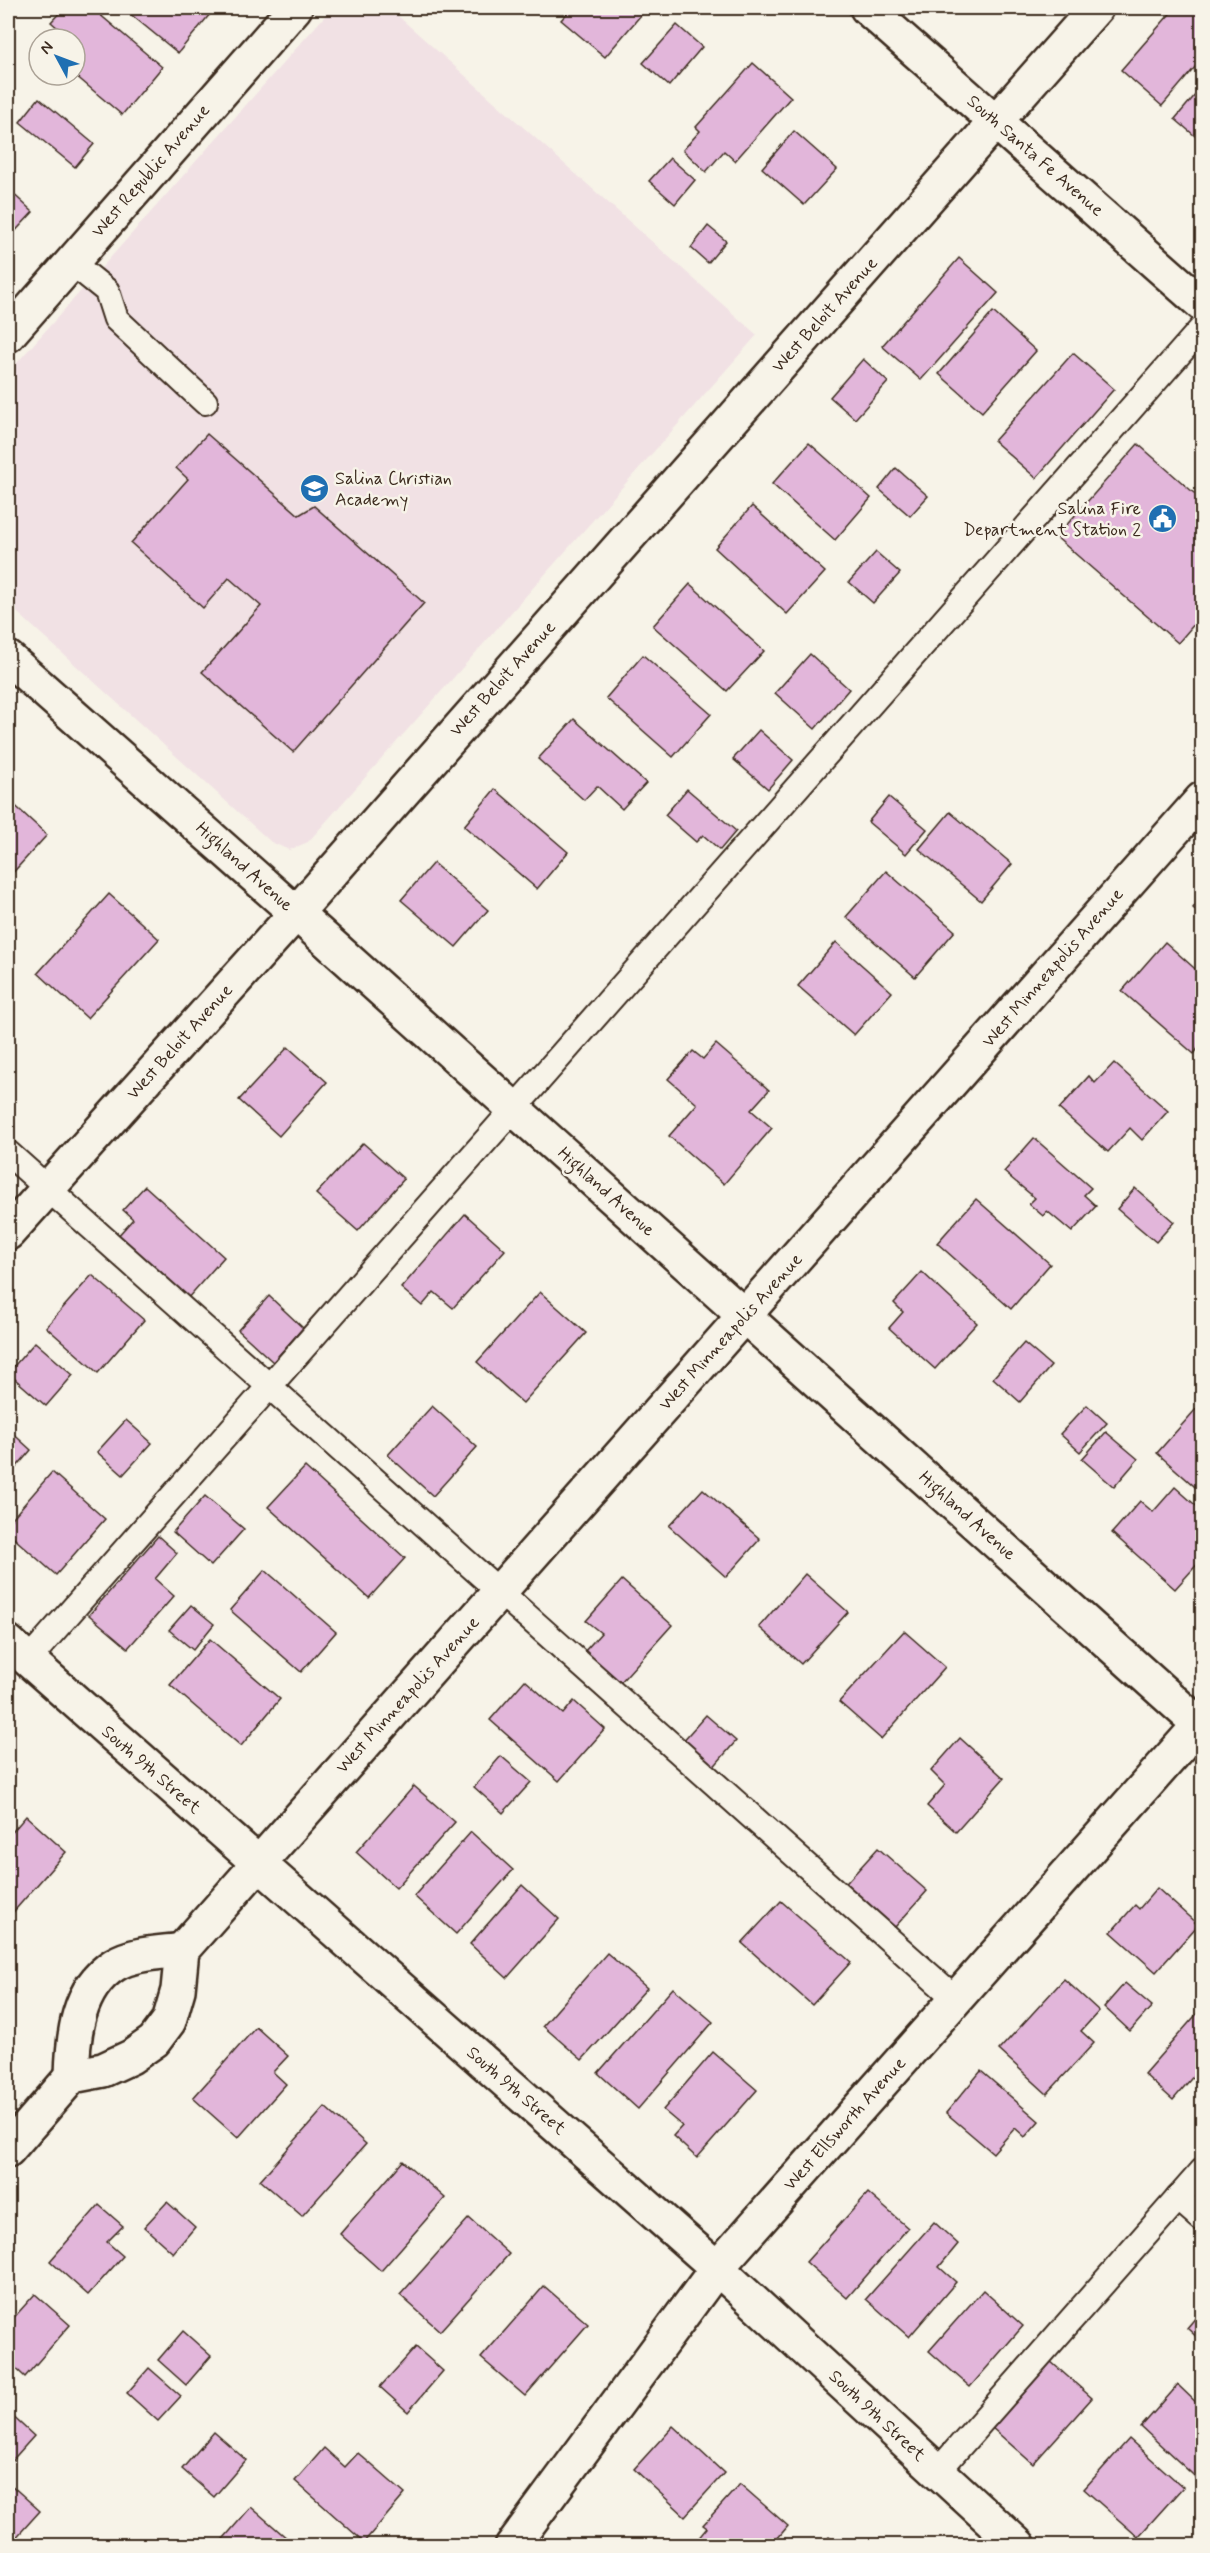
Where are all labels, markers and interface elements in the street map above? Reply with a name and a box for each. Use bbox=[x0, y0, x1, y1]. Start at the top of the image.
north arrow bbox=[27, 27, 87, 87]
text: N bbox=[35, 37, 58, 59]
street label: South Santa Fe Avenue bbox=[961, 90, 1109, 222]
street label: West Republic Avenue bbox=[86, 99, 216, 243]
street label: West Beloit Avenue bbox=[767, 252, 883, 378]
place label: Salina Christian Academy bbox=[335, 467, 452, 512]
school or university icon: Salina Christian Academy bbox=[298, 473, 330, 505]
place label: Salina Fire Department Station 2 bbox=[963, 497, 1141, 542]
public building icon: Salina Fire Department Station 2 bbox=[1146, 503, 1178, 535]
street label: West Beloit Avenue bbox=[445, 616, 561, 742]
street label: Highland Avenue bbox=[189, 817, 298, 919]
street label: West Minneapolis Avenue bbox=[977, 883, 1129, 1053]
street label: West Beloit Avenue bbox=[122, 979, 238, 1105]
street label: Highland Avenue bbox=[551, 1142, 660, 1244]
street label: West Minneapolis Avenue bbox=[654, 1248, 808, 1416]
street label: Highland Avenue bbox=[912, 1466, 1021, 1568]
street label: West Minneapolis Avenue bbox=[331, 1611, 485, 1779]
street label: South 9th Street bbox=[96, 1720, 206, 1820]
street label: South 9th Street bbox=[461, 2041, 571, 2141]
street label: West Ellsworth Avenue bbox=[778, 2052, 912, 2196]
street label: South 9th Street bbox=[823, 2365, 931, 2467]

